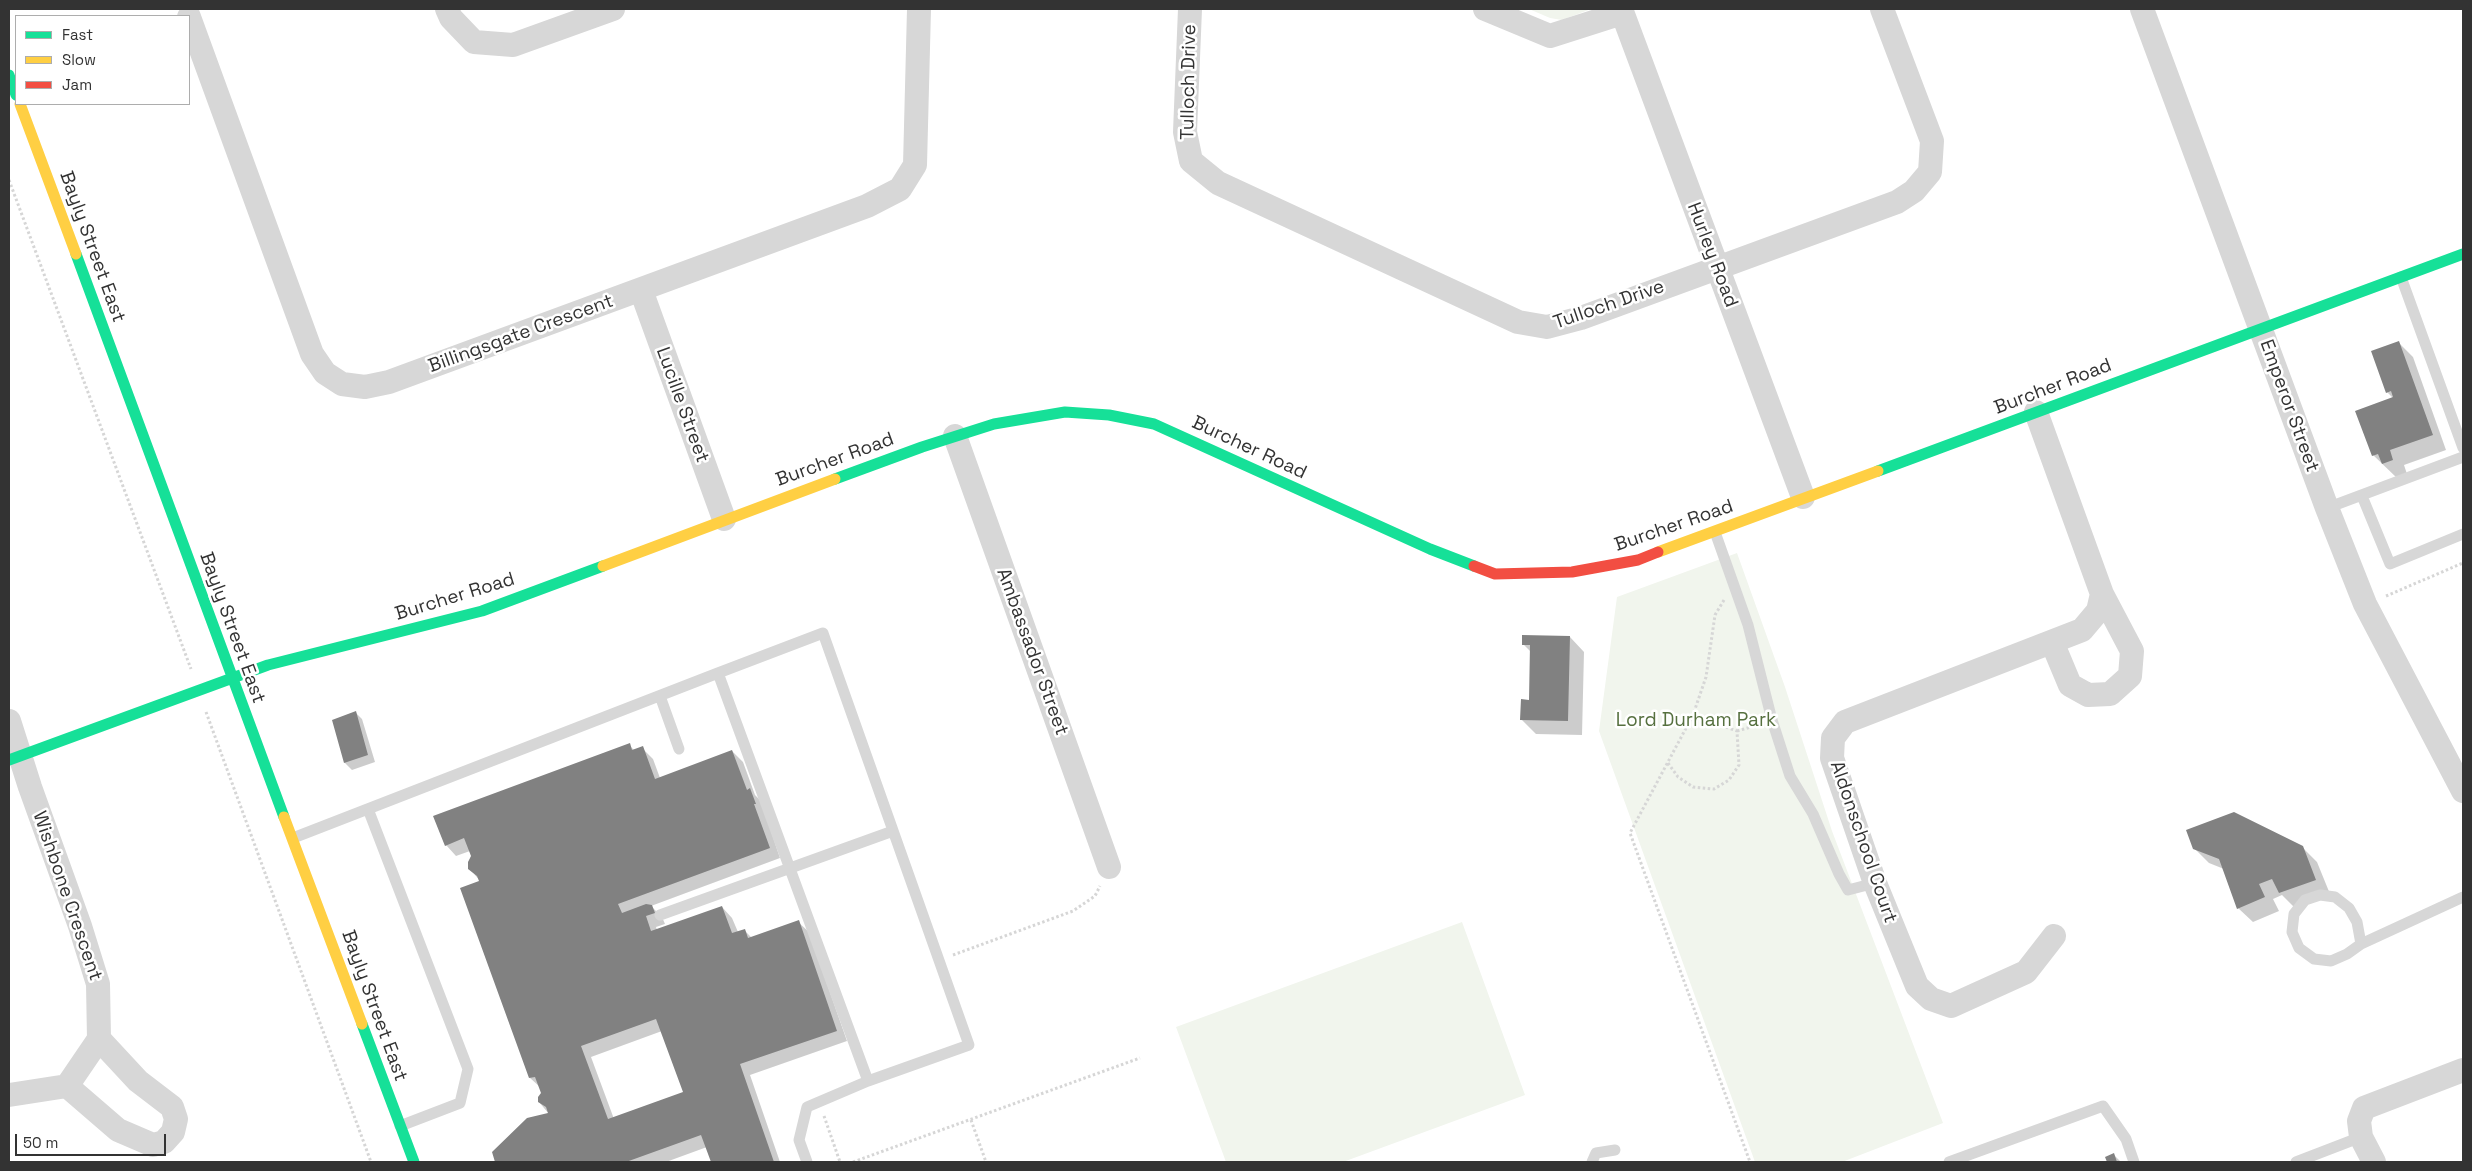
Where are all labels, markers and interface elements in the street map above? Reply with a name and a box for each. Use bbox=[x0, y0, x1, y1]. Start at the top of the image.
legend bbox=[15, 15, 190, 105]
street label: Tulloch Drive bbox=[1177, 24, 1201, 140]
text: Fast bbox=[62, 25, 93, 44]
text: Slow bbox=[62, 50, 96, 69]
text: Jam bbox=[62, 75, 92, 94]
street label: Bayly Street East bbox=[54, 168, 130, 326]
street label: Hurley Road bbox=[1682, 199, 1742, 311]
street label: Tulloch Drive bbox=[1551, 275, 1667, 335]
street label: Billingsgate Crescent bbox=[425, 290, 617, 378]
street label: Emperor Street bbox=[2254, 337, 2324, 475]
street label: Lucille Street bbox=[651, 344, 713, 466]
street label: Burcher Road bbox=[1991, 354, 2115, 420]
street label: Burcher Road bbox=[1188, 411, 1310, 485]
street label: Burcher Road bbox=[773, 428, 897, 492]
street label: Burcher Road bbox=[1612, 495, 1736, 557]
street label: Bayly Street East bbox=[194, 549, 270, 707]
street label: Ambassador Street bbox=[991, 565, 1073, 739]
street label: Burcher Road bbox=[392, 568, 518, 626]
park label: Lord Durham Park bbox=[1616, 710, 1776, 732]
street label: Aldonschool Court bbox=[1825, 758, 1901, 926]
street label: Wishbone Crescent bbox=[27, 808, 107, 984]
street label: Bayly Street East bbox=[336, 927, 412, 1085]
scale bar bbox=[18, 1124, 169, 1156]
text: 50 m bbox=[23, 1133, 58, 1152]

